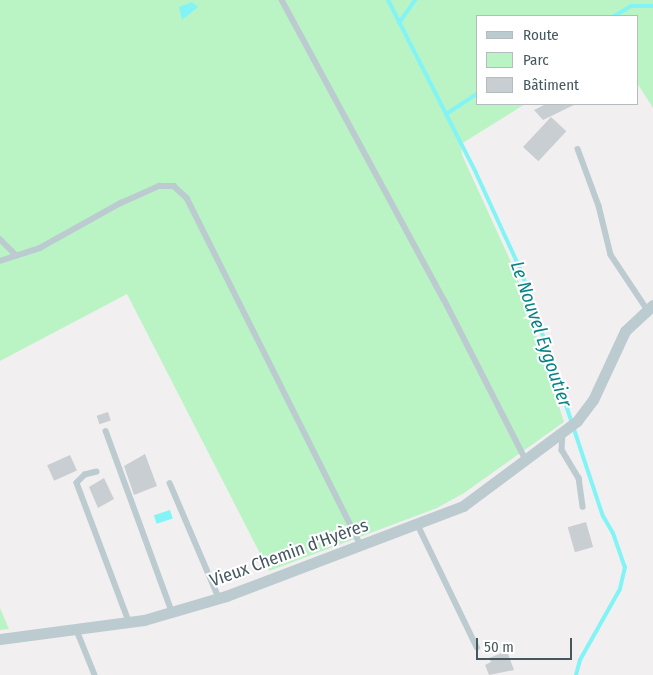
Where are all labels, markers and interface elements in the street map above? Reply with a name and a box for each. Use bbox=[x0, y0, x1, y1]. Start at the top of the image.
legend bbox=[476, 15, 638, 105]
text: Route bbox=[523, 26, 559, 44]
text: Parc bbox=[523, 51, 549, 69]
text: Bâtiment bbox=[523, 76, 579, 94]
water label: Le Nouvel Eygoutier bbox=[505, 258, 577, 410]
street label: Vieux Chemin d'Hyères bbox=[207, 514, 371, 592]
scale bar bbox=[478, 628, 574, 660]
text: 50 m bbox=[484, 638, 514, 656]

